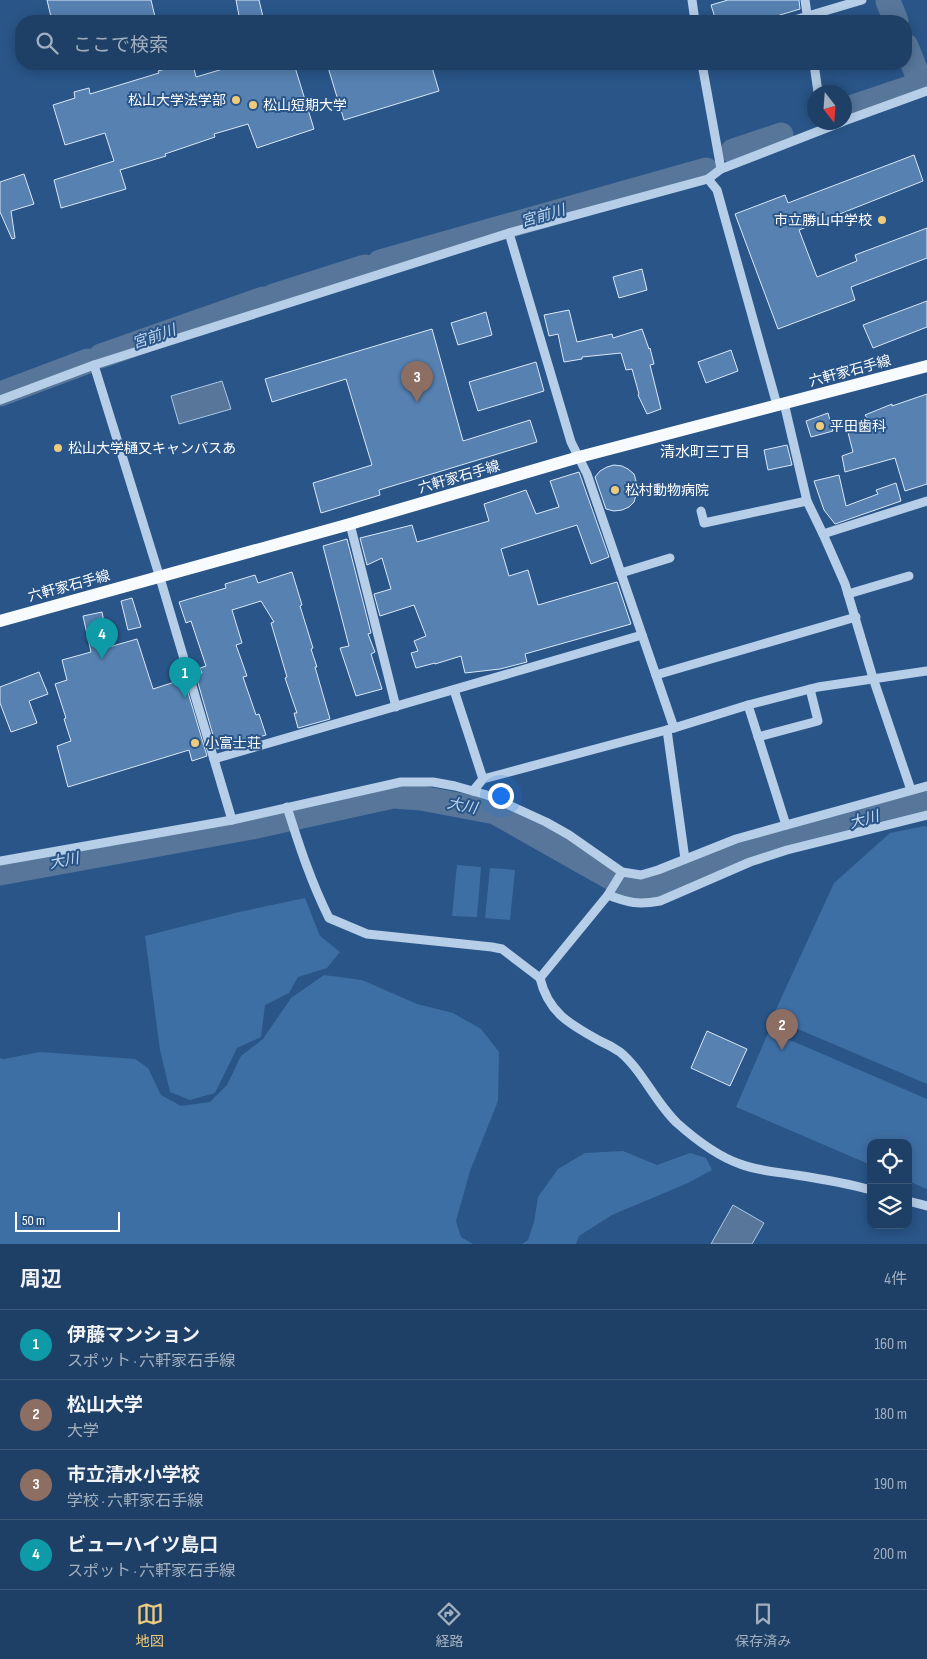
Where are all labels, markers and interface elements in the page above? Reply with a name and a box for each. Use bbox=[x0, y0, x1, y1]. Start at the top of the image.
search box bbox=[15, 15, 912, 70]
icon: search bbox=[33, 29, 61, 57]
text: ここで検索 bbox=[73, 34, 168, 57]
north arrow bbox=[807, 85, 852, 130]
place label: 松山大学法学部 bbox=[128, 92, 226, 109]
marker: 松山大学法学部 bbox=[230, 94, 242, 106]
place label: 松山短期大学 bbox=[263, 97, 347, 114]
marker: 松山短期大学 bbox=[247, 99, 259, 111]
water label: 宮前川 bbox=[519, 200, 569, 231]
place label: 市立勝山中学校 bbox=[774, 212, 872, 229]
marker: 市立勝山中学校 bbox=[876, 214, 888, 226]
water label: 宮前川 bbox=[130, 320, 180, 353]
street label: 六軒家石手線 bbox=[807, 352, 893, 390]
pin: 3 bbox=[401, 361, 433, 402]
place label: 平田歯科 bbox=[830, 418, 886, 435]
marker: 平田歯科 bbox=[814, 420, 826, 432]
place label: 松山大学樋又キャンパスあ bbox=[68, 440, 236, 457]
marker: 松山大学樋又キャンパスあ bbox=[52, 442, 64, 454]
district label: 清水町三丁目 bbox=[660, 443, 750, 462]
street label: 六軒家石手線 bbox=[416, 457, 502, 497]
place label: 松村動物病院 bbox=[625, 482, 709, 499]
marker: 松村動物病院 bbox=[609, 484, 621, 496]
street label: 六軒家石手線 bbox=[26, 567, 112, 605]
pin: 4 bbox=[86, 618, 118, 659]
pin: 1 bbox=[169, 657, 201, 698]
place label: 小富士荘 bbox=[205, 735, 261, 752]
marker: 小富士荘 bbox=[189, 737, 201, 749]
your location bbox=[488, 783, 514, 809]
water label: 大川 bbox=[445, 794, 480, 819]
water label: 大川 bbox=[847, 806, 883, 833]
water label: 大川 bbox=[47, 848, 82, 873]
pin: 2 bbox=[766, 1009, 798, 1050]
map controls bbox=[867, 1139, 912, 1229]
button: locate bbox=[867, 1139, 912, 1184]
button: layers bbox=[867, 1184, 912, 1229]
scale bar bbox=[15, 1209, 120, 1232]
text: 50 m bbox=[22, 1212, 45, 1229]
text: 周辺 bbox=[20, 1267, 62, 1292]
text: 4件 bbox=[884, 1270, 907, 1289]
text: 伊藤マンション bbox=[67, 1324, 200, 1347]
text: 1 bbox=[33, 1335, 39, 1354]
text: 160 m bbox=[874, 1335, 907, 1354]
text: スポット · 六軒家石手線 bbox=[67, 1352, 235, 1371]
text: 松山大学 bbox=[67, 1394, 143, 1417]
text: 2 bbox=[32, 1405, 40, 1424]
text: 180 m bbox=[874, 1405, 907, 1424]
text: 大学 bbox=[67, 1422, 99, 1441]
text: 市立清水小学校 bbox=[67, 1464, 200, 1487]
text: 3 bbox=[32, 1475, 40, 1494]
text: 190 m bbox=[874, 1475, 907, 1494]
text: 学校 · 六軒家石手線 bbox=[67, 1492, 203, 1511]
text: ビューハイツ島口 bbox=[67, 1534, 218, 1557]
text: 4 bbox=[32, 1545, 40, 1564]
text: 200 m bbox=[873, 1545, 907, 1564]
text: スポット · 六軒家石手線 bbox=[67, 1562, 235, 1581]
tab: 地図 bbox=[136, 1600, 164, 1650]
tab: 経路 bbox=[435, 1600, 463, 1650]
tab: 保存済み bbox=[735, 1600, 791, 1650]

